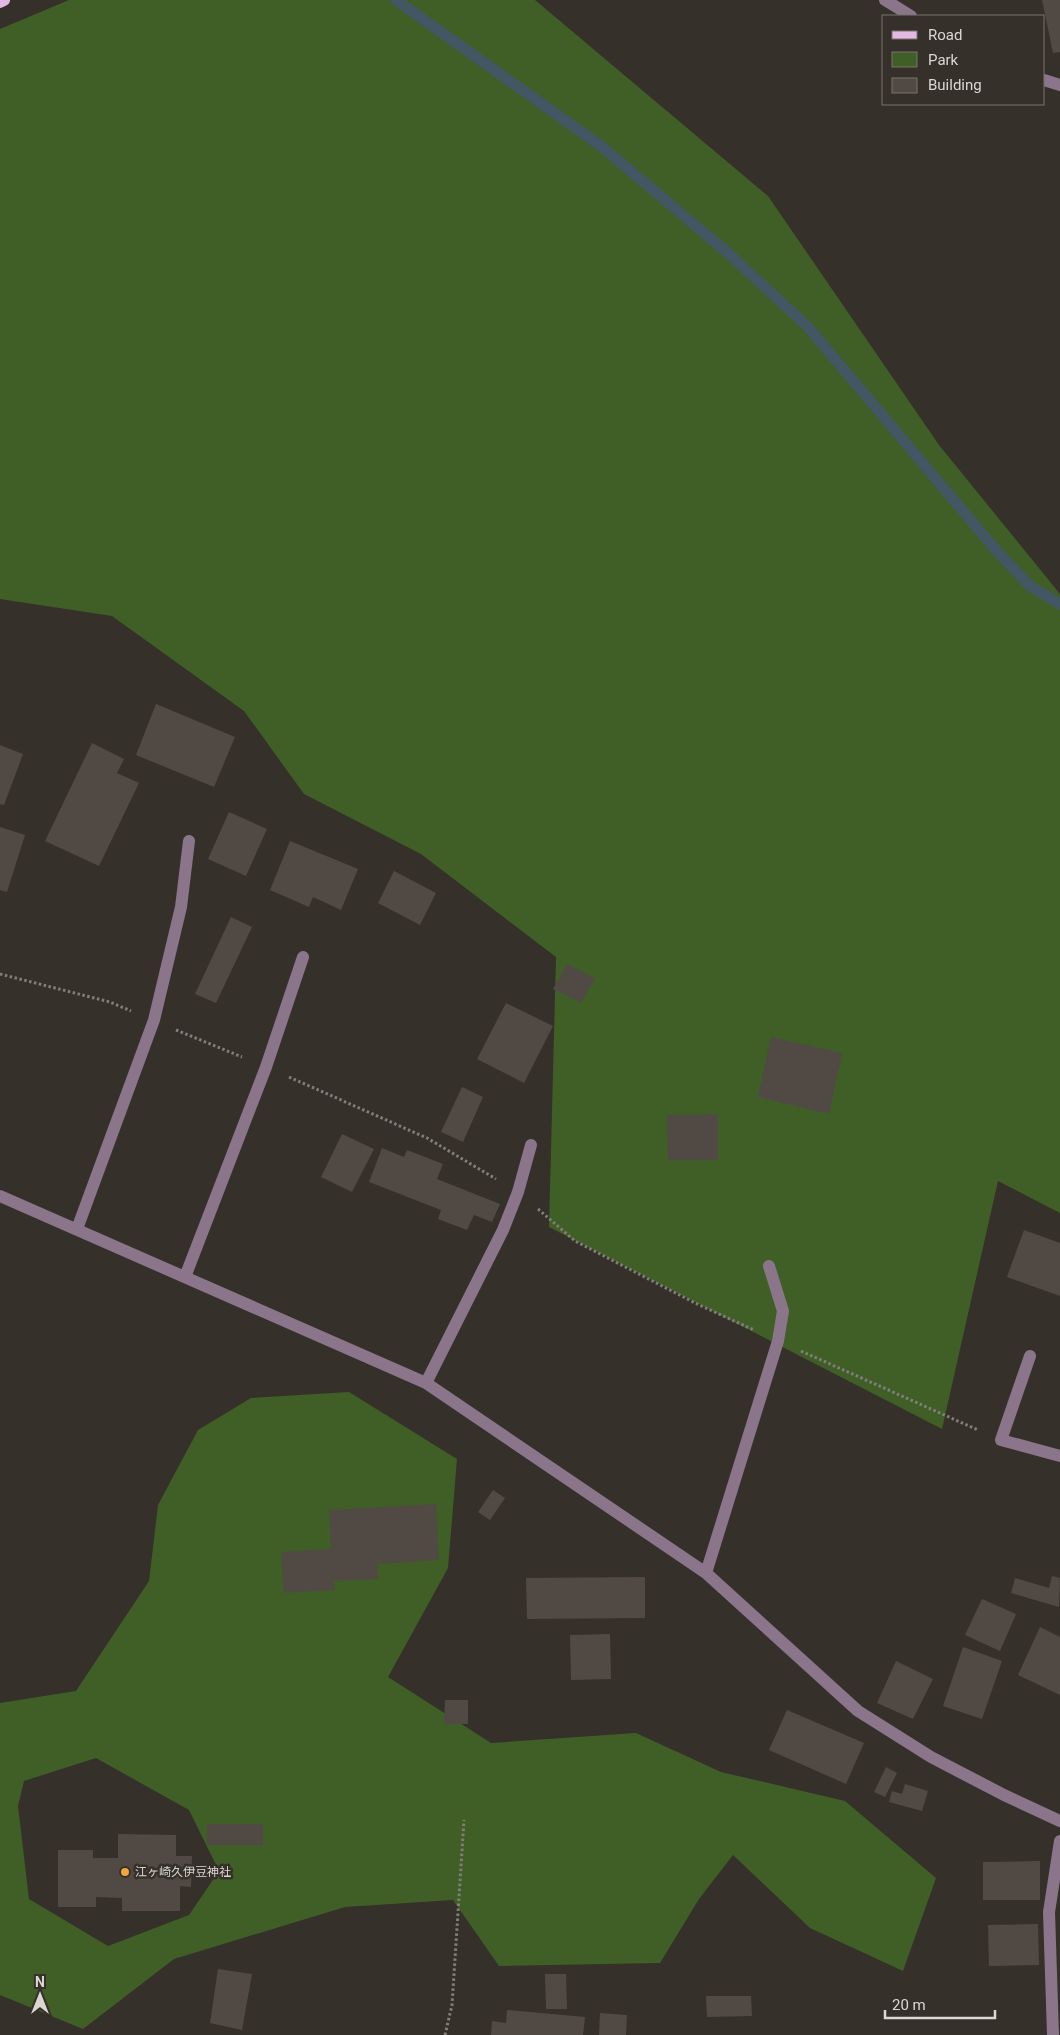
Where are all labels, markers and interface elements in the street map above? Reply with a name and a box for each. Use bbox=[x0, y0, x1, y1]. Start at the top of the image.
legend bbox=[882, 15, 1045, 105]
text: Road bbox=[928, 26, 962, 44]
text: Park bbox=[928, 51, 959, 69]
text: Building bbox=[928, 76, 982, 94]
place label: 江ヶ崎久伊豆神社 bbox=[135, 1865, 231, 1879]
marker: 江ヶ崎久伊豆神社 bbox=[119, 1866, 131, 1878]
north arrow bbox=[15, 1970, 65, 2020]
text: N bbox=[35, 1974, 45, 1990]
scale bar bbox=[885, 1988, 995, 2020]
text: 20 m bbox=[892, 1996, 926, 2014]

